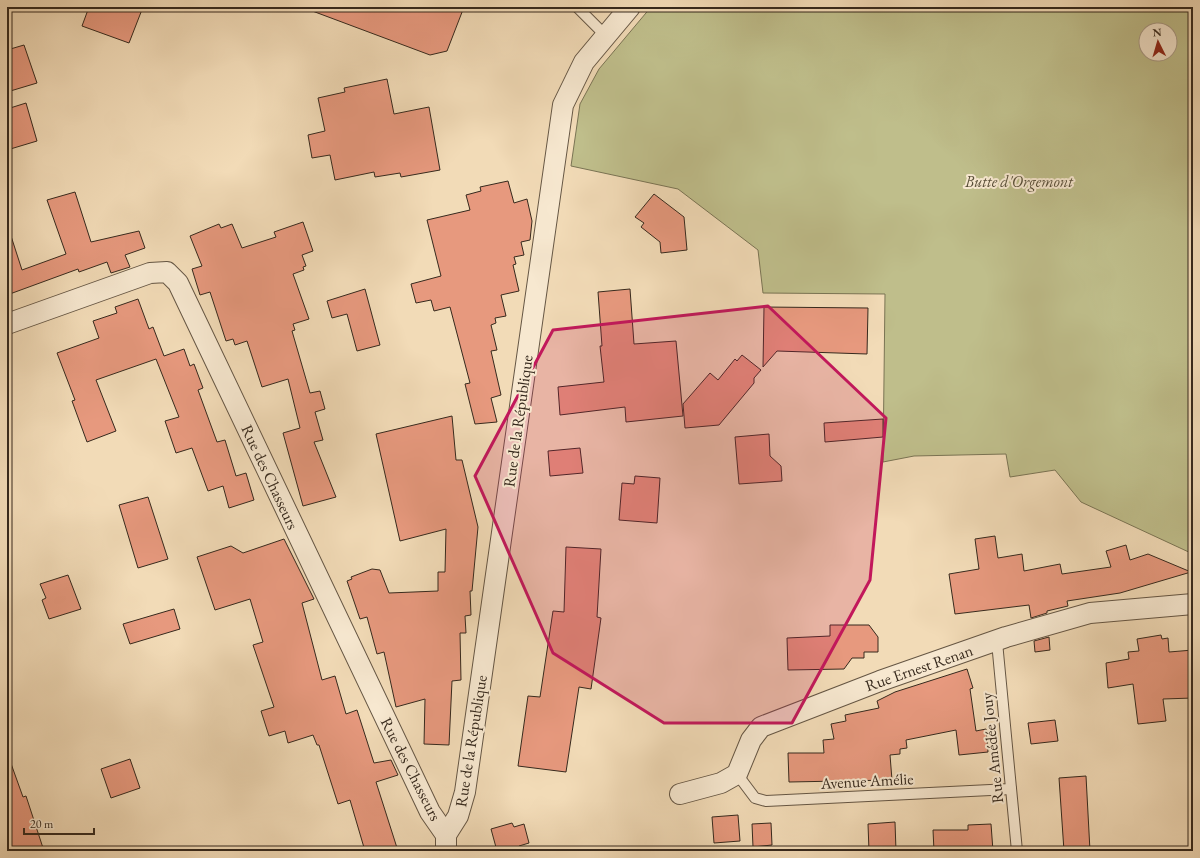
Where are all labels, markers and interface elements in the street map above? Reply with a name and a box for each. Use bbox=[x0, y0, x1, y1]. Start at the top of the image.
north arrow bbox=[1138, 22, 1178, 62]
text: N bbox=[1152, 25, 1162, 39]
park label: Butte d'Orgemont bbox=[964, 171, 1074, 192]
street label: Rue de la République bbox=[498, 353, 538, 489]
street label: Rue des Chasseurs bbox=[237, 421, 303, 533]
street label: Rue Ernest Renan bbox=[862, 640, 976, 696]
street label: Rue de la République bbox=[450, 673, 492, 809]
street label: Rue Amédée Jouy bbox=[976, 691, 1008, 804]
street label: Rue des Chasseurs bbox=[376, 714, 446, 824]
street label: Avenue Amélie bbox=[819, 768, 914, 794]
scale bar bbox=[24, 810, 94, 836]
text: 20 m bbox=[30, 816, 54, 832]

